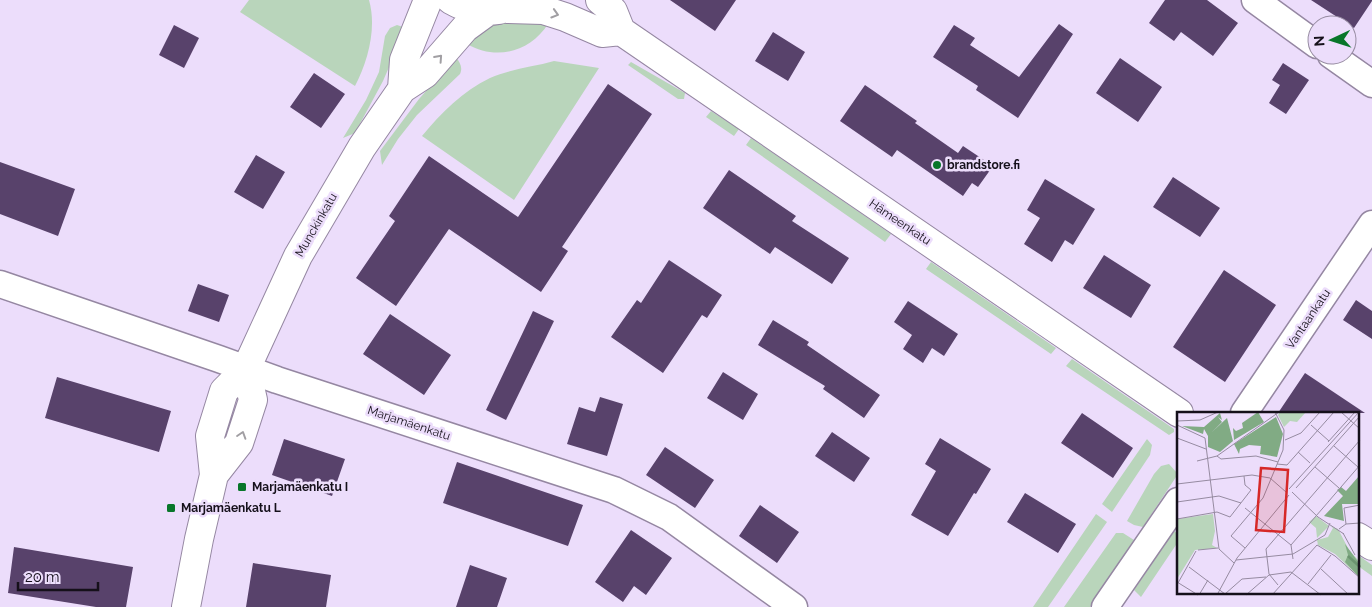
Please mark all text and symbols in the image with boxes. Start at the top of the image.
one-way arrow [550,8,558,18]
north arrow [1307,15,1357,65]
text: N [1311,35,1327,47]
one-way arrow [433,54,442,63]
place label: brandstore.fi [947,158,1020,172]
marker: brandstore.fi [931,159,943,171]
street label: Munckinkatu [292,191,340,259]
street label: Hämeenkatu [866,196,934,248]
street label: Vantaankatu [1283,286,1333,352]
street label: Marjamäenkatu [366,403,452,443]
inset map [1177,412,1360,594]
one-way arrow [236,431,246,440]
place label: Marjamäenkatu I [252,480,348,494]
marker: Marjamäenkatu I [236,481,248,493]
place label: Marjamäenkatu L [181,501,281,515]
marker: Marjamäenkatu L [165,502,177,514]
scale bar [18,560,98,592]
text: 20 m [25,568,60,586]

